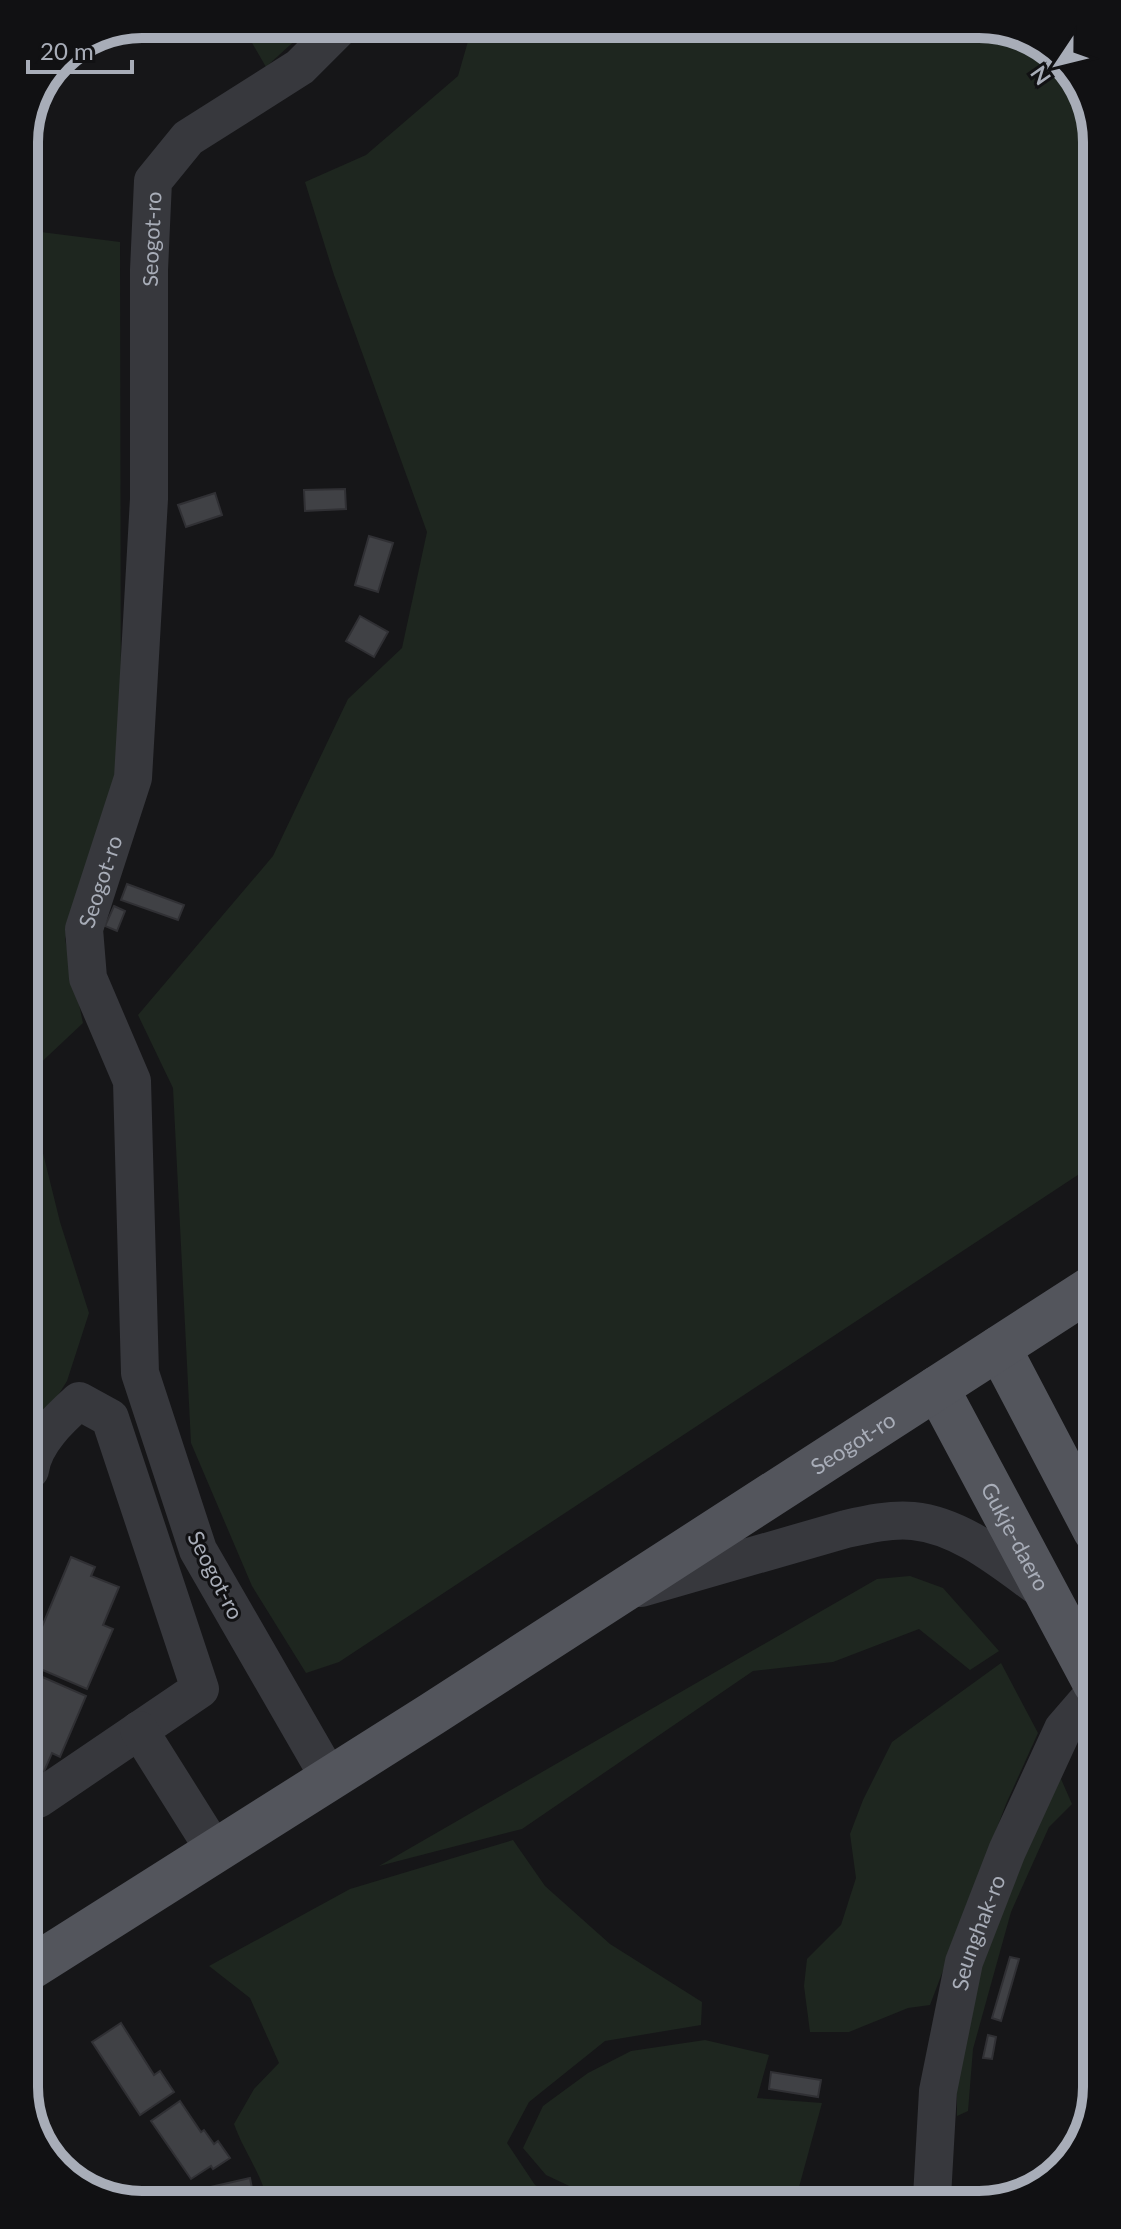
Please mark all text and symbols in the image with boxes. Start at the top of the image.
scale bar [28,24,132,74]
north arrow [1017,24,1097,104]
text: 20 m [40,36,94,65]
text: N [1024,61,1056,90]
street label: Seogot-ro [135,191,166,287]
street label: Seogot-ro [72,832,127,931]
street label: Seogot-ro [805,1405,900,1480]
street label: Gukje-daero [976,1477,1056,1595]
street label: Seogot-ro [182,1526,250,1624]
street label: Seunghak-ro [945,1870,1010,1993]

